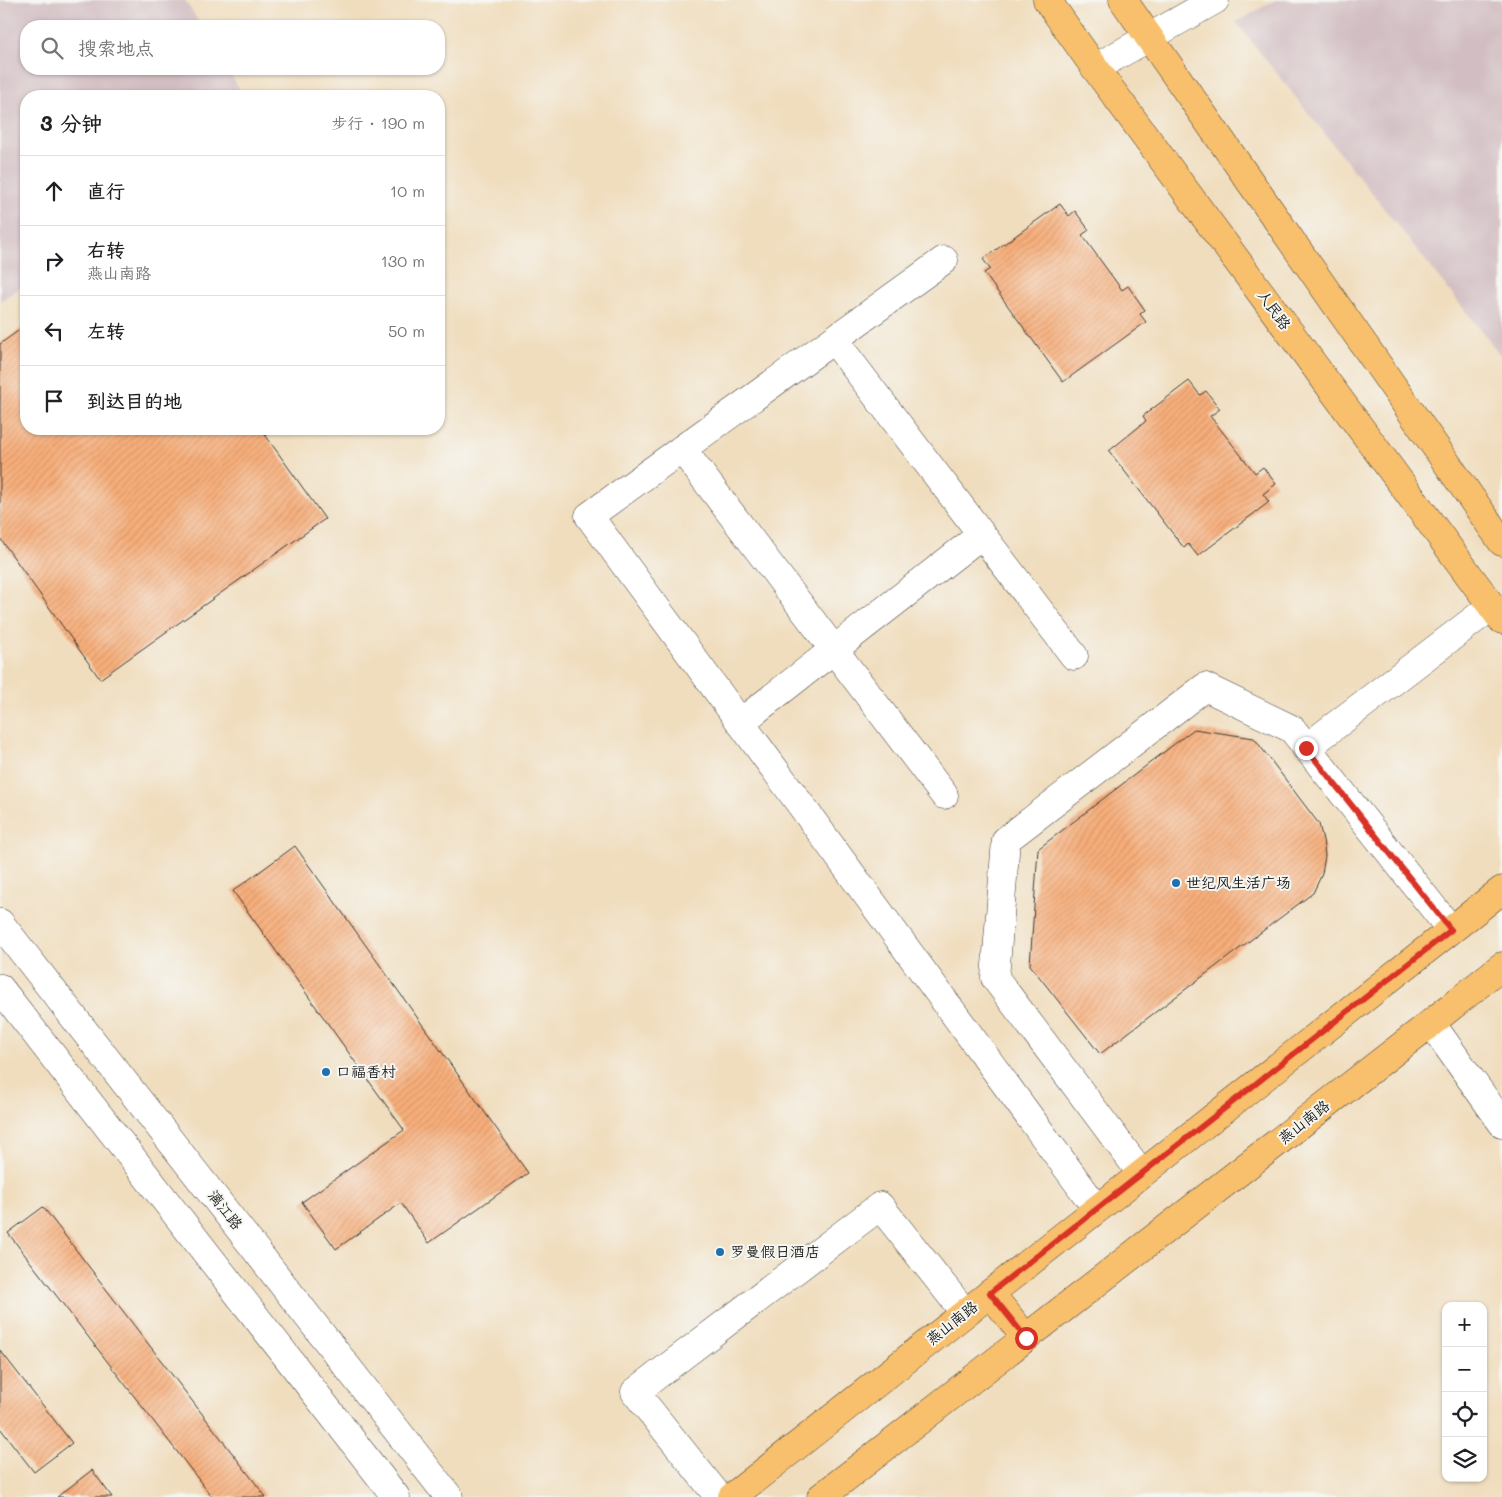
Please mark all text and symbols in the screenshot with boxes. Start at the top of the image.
search box [20,20,445,75]
icon: search [38,34,66,62]
text: 搜索地点 [78,35,154,60]
text: 3 分钟 [40,109,102,136]
text: 步行 · 190 m [331,112,425,133]
icon: ahead [40,177,68,205]
text: 直行 [87,178,125,203]
text: 10 m [390,180,425,201]
text: 右转 [87,237,125,262]
icon: right [40,247,68,275]
text: 130 m [381,250,425,271]
text: 燕山南路 [87,262,151,283]
street label: 人民路 [1253,285,1296,333]
icon: left [40,317,68,345]
text: 左转 [87,318,125,343]
text: 50 m [388,320,425,341]
icon: arrive [40,387,68,415]
text: 到达目的地 [87,388,182,413]
route end [1295,737,1318,760]
place label: 世纪风生活广场 [1186,872,1291,892]
marker: 世纪风生活广场 [1170,877,1182,889]
place label: 口福香村 [336,1061,396,1081]
marker: 口福香村 [320,1066,332,1078]
street label: 燕山南路 [1274,1095,1333,1148]
street label: 漓江路 [204,1185,248,1233]
place label: 罗曼假日酒店 [730,1241,820,1261]
marker: 罗曼假日酒店 [714,1246,726,1258]
street label: 燕山南路 [922,1296,981,1349]
map controls [1442,1302,1487,1482]
button: + [1442,1302,1487,1347]
route start [1015,1327,1038,1350]
button: − [1442,1347,1487,1392]
button: locate [1442,1392,1487,1437]
button: layers [1442,1437,1487,1482]

